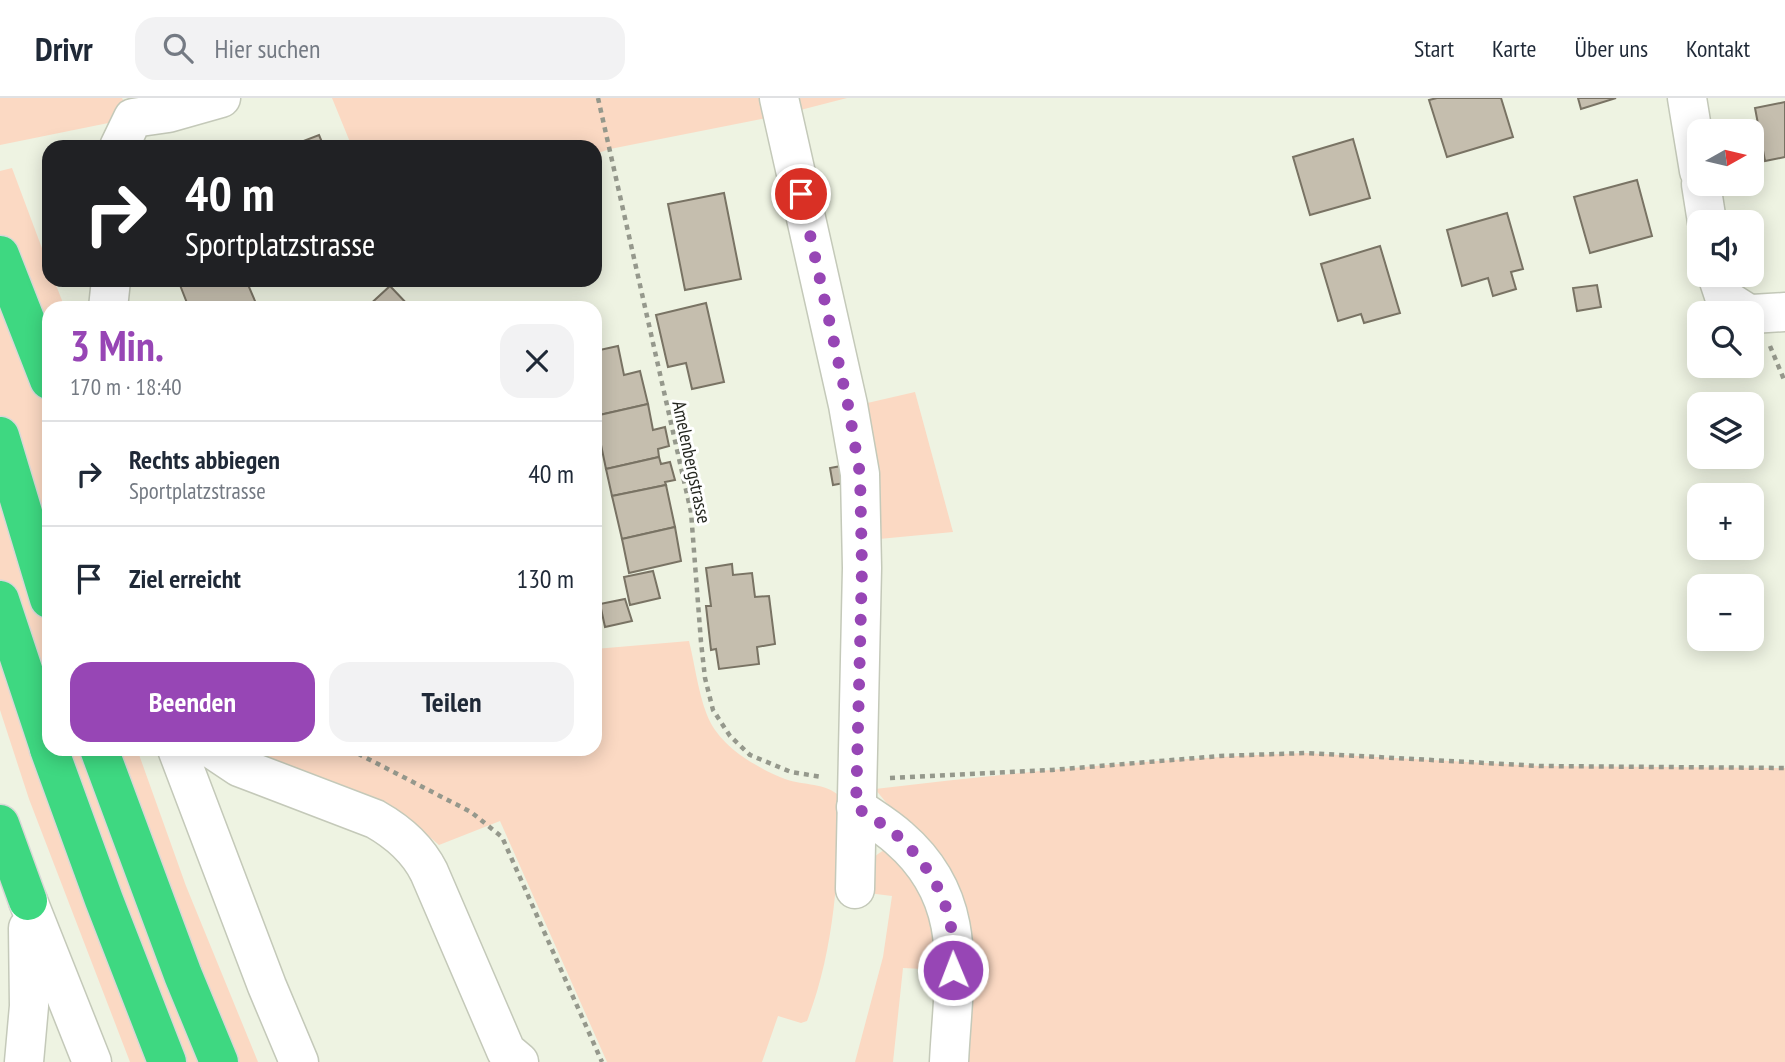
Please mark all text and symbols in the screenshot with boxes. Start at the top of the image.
search box [135,17,625,80]
text: Drivr [35,27,93,70]
icon: search [159,29,197,67]
text: Hier suchen [215,32,320,65]
text: Start [1414,33,1454,64]
text: Karte [1492,33,1537,64]
text: Über uns [1575,33,1648,64]
text: Kontakt [1686,33,1750,64]
north arrow [1687,119,1764,196]
map controls [1687,119,1764,651]
text: 40 m [185,161,274,225]
pin [771,164,831,224]
icon: right [70,168,161,259]
icon: arrive [782,175,820,213]
button: sound [1687,210,1764,287]
text: Sportplatzstrasse [185,223,375,265]
button: search [1687,301,1764,378]
text: 3 Min. [70,318,164,373]
button: close [500,324,574,398]
text: 170 m · 18:40 [70,372,182,401]
button: layers [1687,392,1764,469]
street label: Amelenbergstrasse [667,399,717,526]
text: Rechts abbiegen [129,443,280,476]
icon: right [70,455,108,493]
text: 40 m [528,457,574,490]
text: Sportplatzstrasse [129,476,266,505]
button: + [1687,483,1764,560]
icon: arrive [70,560,108,598]
text: Ziel erreicht [129,562,241,595]
text: 130 m [516,562,574,595]
button: − [1687,574,1764,651]
button: Beenden [70,662,315,742]
button: Teilen [329,662,574,742]
position arrow [916,933,990,1007]

